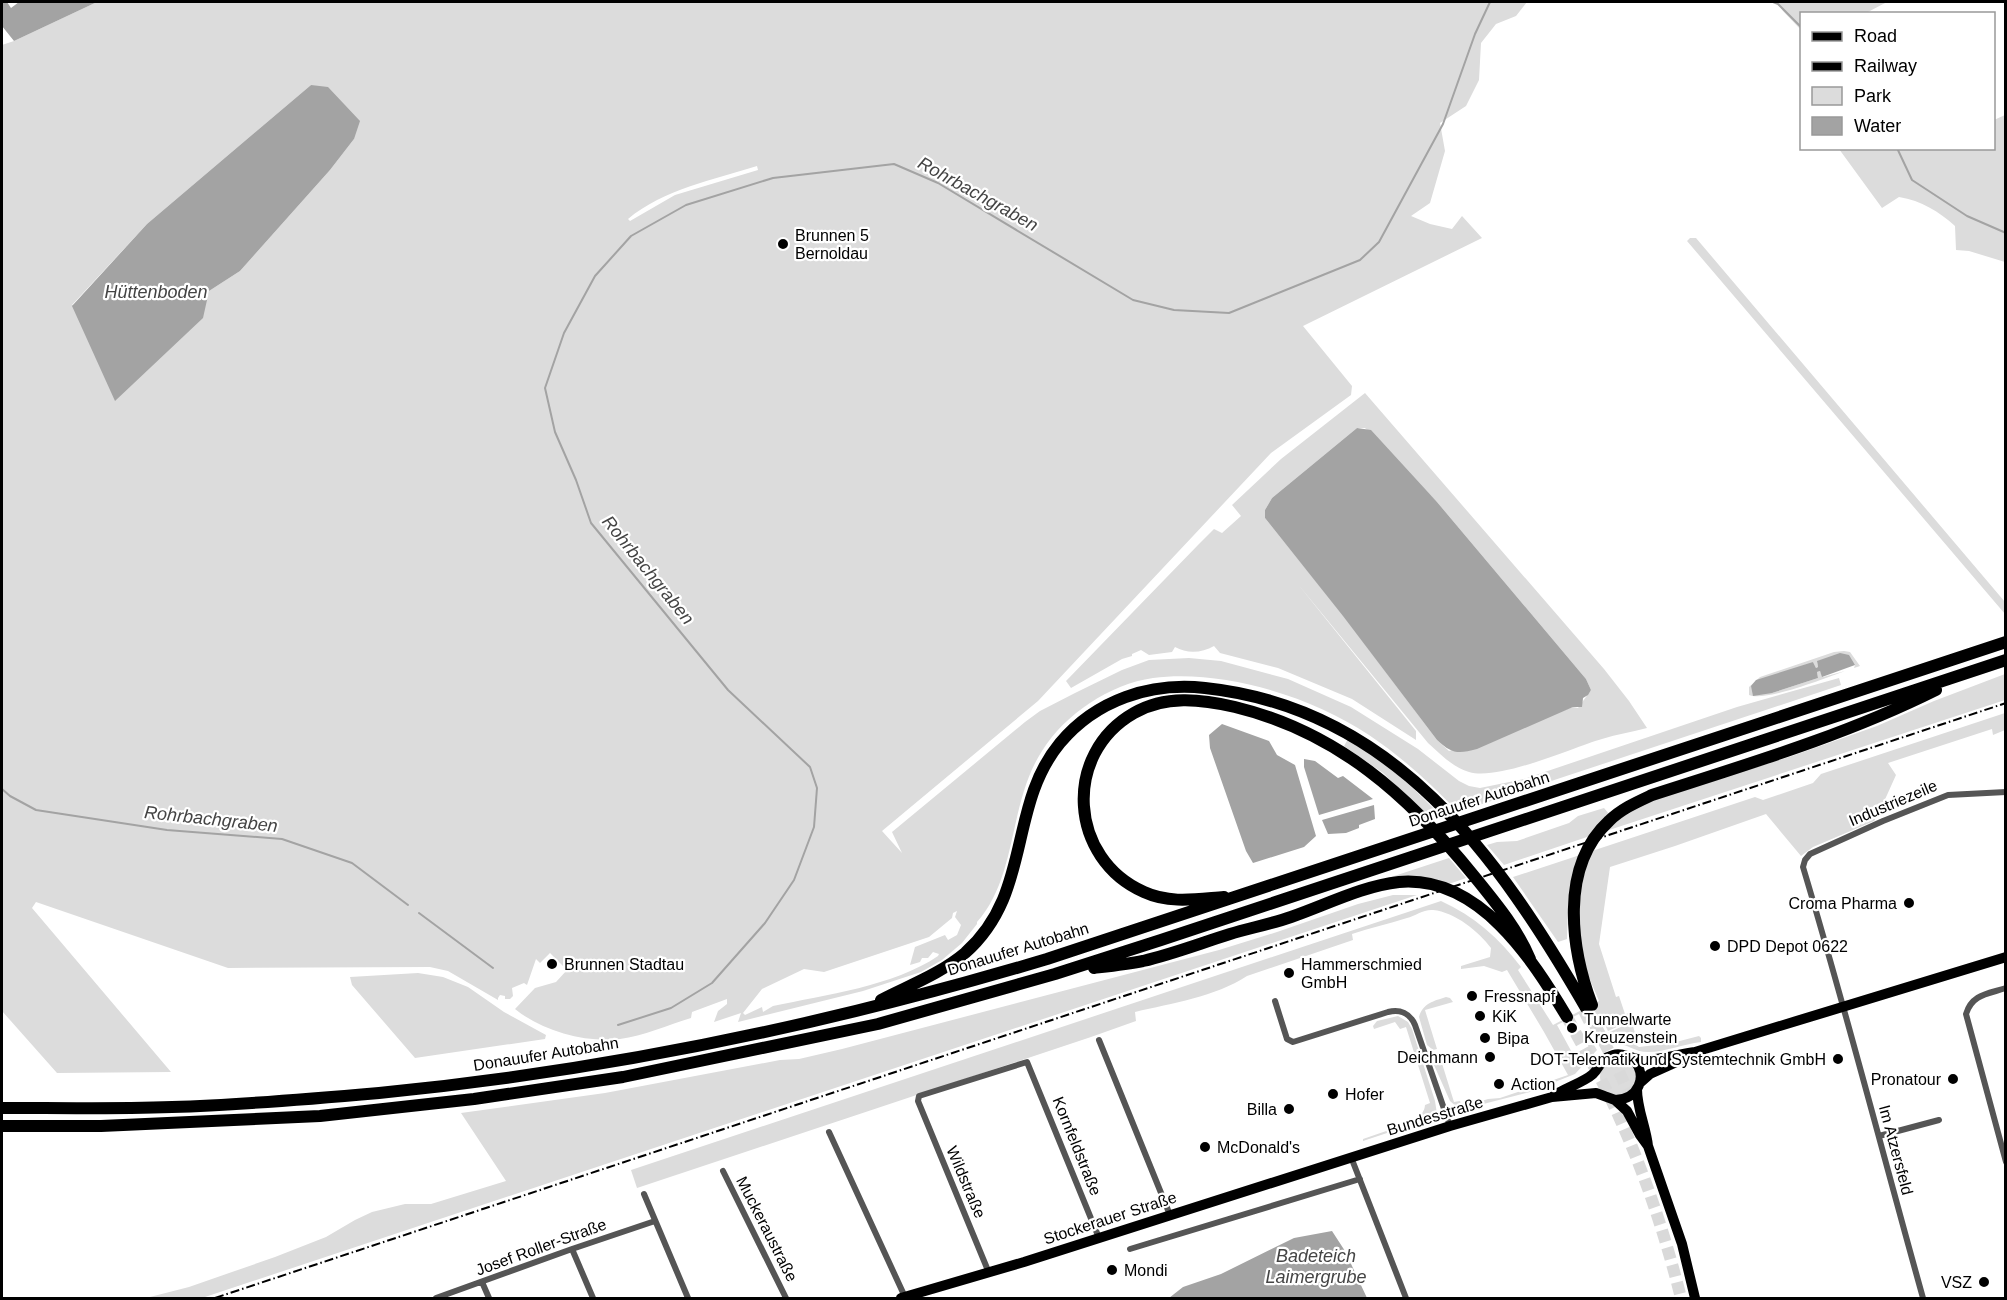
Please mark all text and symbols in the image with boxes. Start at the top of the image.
legend [1800,12,1995,150]
text: Road [1854,26,1897,46]
text: Railway [1854,56,1917,76]
text: Park [1854,86,1892,106]
text: Water [1854,116,1901,136]
water label: Rohrbachgraben [915,153,1041,235]
place label: Brunnen 5 Bernoldau [795,227,869,262]
marker: Brunnen 5 Bernoldau [776,237,790,251]
water label: Hüttenboden [104,282,208,302]
water label: Rohrbachgraben [598,512,698,628]
street label: Donauufer Autobahn [1407,768,1551,830]
street label: Industriezeile [1846,777,1940,829]
water label: Rohrbachgraben [143,802,279,836]
place label: Croma Pharma [1789,895,1897,912]
marker: Croma Pharma [1902,896,1916,910]
street label: Donauufer Autobahn [945,919,1091,979]
place label: DPD Depot 0622 [1727,938,1848,955]
marker: DPD Depot 0622 [1708,939,1722,953]
place label: Brunnen Stadtau [564,956,684,973]
place label: Hammerschmied GmbH [1301,956,1422,991]
marker: Brunnen Stadtau [545,957,559,971]
marker: Hammerschmied GmbH [1282,966,1296,980]
place label: Fressnapf [1484,988,1556,1005]
marker: Fressnapf [1465,989,1479,1003]
place label: KiK [1492,1008,1517,1025]
marker: KiK [1473,1009,1487,1023]
place label: Tunnelwarte Kreuzenstein [1584,1011,1677,1046]
marker: Tunnelwarte Kreuzenstein [1565,1021,1579,1035]
place label: Bipa [1497,1030,1529,1047]
marker: Bipa [1478,1031,1492,1045]
street label: Donauufer Autobahn [472,1034,620,1074]
place label: Deichmann [1397,1049,1478,1066]
marker: Deichmann [1483,1050,1497,1064]
place label: DOT-Telematik und Systemtechnik GmbH [1530,1051,1826,1068]
marker: DOT-Telematik und Systemtechnik GmbH [1831,1052,1845,1066]
place label: Pronatour [1871,1071,1942,1088]
marker: Pronatour [1946,1072,1960,1086]
place label: Action [1511,1076,1555,1093]
marker: Action [1492,1077,1506,1091]
place label: Hofer [1345,1086,1385,1103]
marker: Hofer [1326,1087,1340,1101]
street label: Bundesstraße [1385,1093,1485,1139]
street label: Kornfeldstraße [1049,1094,1105,1198]
place label: Billa [1247,1101,1277,1118]
marker: Billa [1282,1102,1296,1116]
street label: Im Atzersfeld [1876,1103,1916,1197]
place label: McDonald's [1217,1139,1300,1156]
marker: McDonald's [1198,1140,1212,1154]
street label: Wildstraße [943,1143,989,1221]
street label: Muckeraustraße [733,1174,801,1284]
street label: Stockerauer Straße [1041,1188,1179,1248]
street label: Josef Roller-Straße [473,1215,609,1279]
water label: Badeteich Laimergrube [1265,1246,1367,1287]
place label: Mondi [1124,1262,1168,1279]
marker: Mondi [1105,1263,1119,1277]
place label: VSZ [1941,1274,1972,1291]
marker: VSZ [1977,1275,1991,1289]

